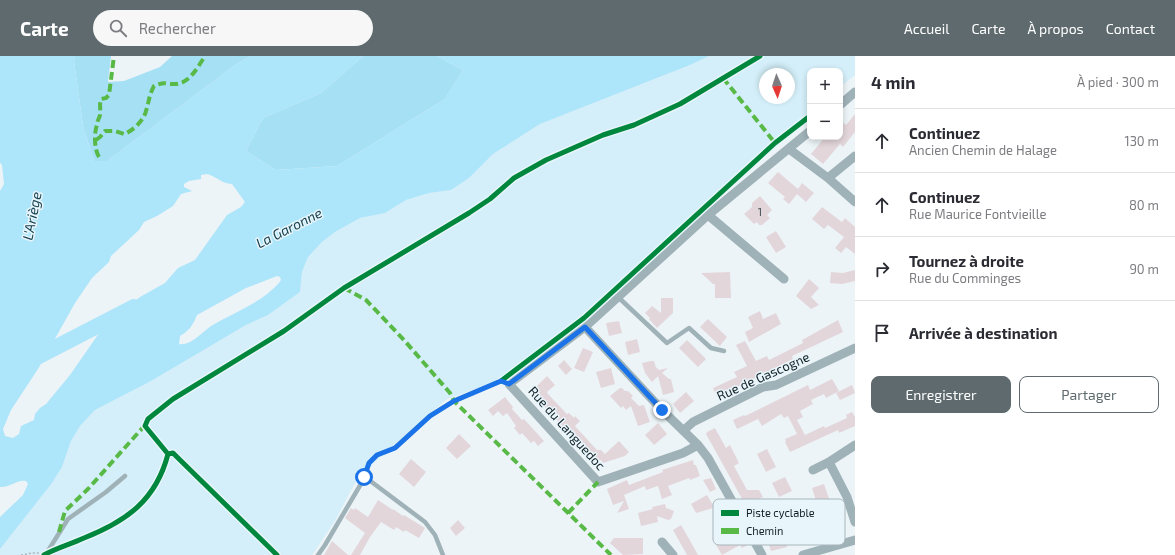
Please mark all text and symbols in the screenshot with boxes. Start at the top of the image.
search box [93,10,373,46]
text: Carte [20,17,69,40]
icon: search [107,17,129,39]
text: Rechercher [139,19,216,37]
text: Accueil [904,20,949,37]
text: Carte [971,20,1006,37]
text: À propos [1028,20,1084,37]
text: Contact [1106,20,1155,37]
north arrow [759,68,795,104]
map controls [807,68,843,140]
button: + [807,68,843,104]
text: 4 min [871,72,915,92]
text: À pied · 300 m [1077,74,1159,90]
button: − [807,104,843,140]
text: Continuez [909,124,980,142]
icon: ahead [871,130,893,152]
text: 130 m [1124,133,1159,149]
text: Ancien Chemin de Halage [909,142,1057,158]
text: Continuez [909,188,980,206]
water label: L'Ariège [18,190,45,242]
icon: ahead [871,194,893,216]
text: 80 m [1129,197,1159,213]
water label: La Garonne [253,203,325,251]
house number: 1 [758,205,762,218]
text: Rue Maurice Fontvieille [909,206,1047,222]
text: Tournez à droite [909,252,1024,270]
icon: right [871,258,893,280]
text: 90 m [1129,261,1159,277]
text: Rue du Comminges [909,270,1021,286]
icon: arrive [871,322,893,344]
text: Arrivée à destination [909,324,1057,342]
street label: Rue de Gascogne [714,348,812,404]
button: Enregistrer [871,376,1011,413]
button: Partager [1019,376,1159,413]
street label: Rue du Languedoc [525,383,609,473]
route end [653,401,671,419]
route start [355,468,373,486]
legend [713,499,845,545]
text: Piste cyclable [746,506,815,519]
text: Chemin [746,524,783,537]

